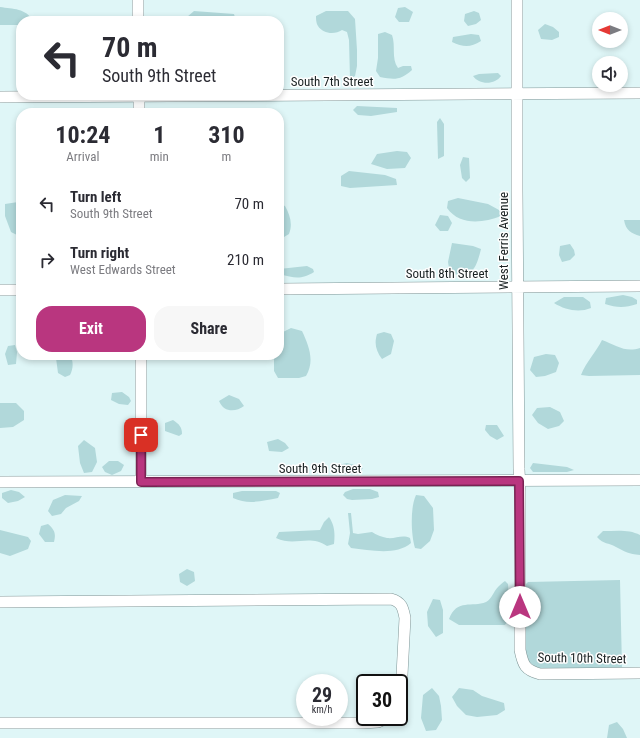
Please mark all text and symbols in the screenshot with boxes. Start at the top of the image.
north arrow [592,12,628,48]
map controls [592,12,628,92]
text: 70 m [102,31,158,64]
icon: left [36,32,88,84]
button: sound [592,56,628,92]
text: South 9th Street [102,65,216,86]
street label: South 7th Street [291,74,373,89]
text: 10:24 [55,121,110,149]
text: 1 [153,121,165,149]
text: 310 [208,121,245,149]
text: Arrival [66,149,99,164]
text: min [150,149,169,164]
text: m [222,149,231,164]
text: Turn left [70,188,121,206]
street label: West Ferris Avenue [496,192,511,290]
icon: left [36,193,58,215]
text: 70 m [234,195,264,213]
text: South 9th Street [70,206,153,221]
text: Turn right [70,244,129,262]
icon: right [36,249,58,271]
text: 210 m [227,251,264,269]
text: West Edwards Street [70,262,176,277]
street label: South 8th Street [406,266,488,281]
button: Exit [36,306,146,352]
button: Share [154,306,264,352]
pin [124,418,158,452]
icon: arrive [130,424,152,446]
street label: South 9th Street [279,461,361,476]
position arrow [499,586,541,628]
street label: South 10th Street [537,650,627,666]
speed limit sign: 30 [356,674,408,726]
text: 29 [312,683,332,707]
text: km/h [312,704,332,715]

